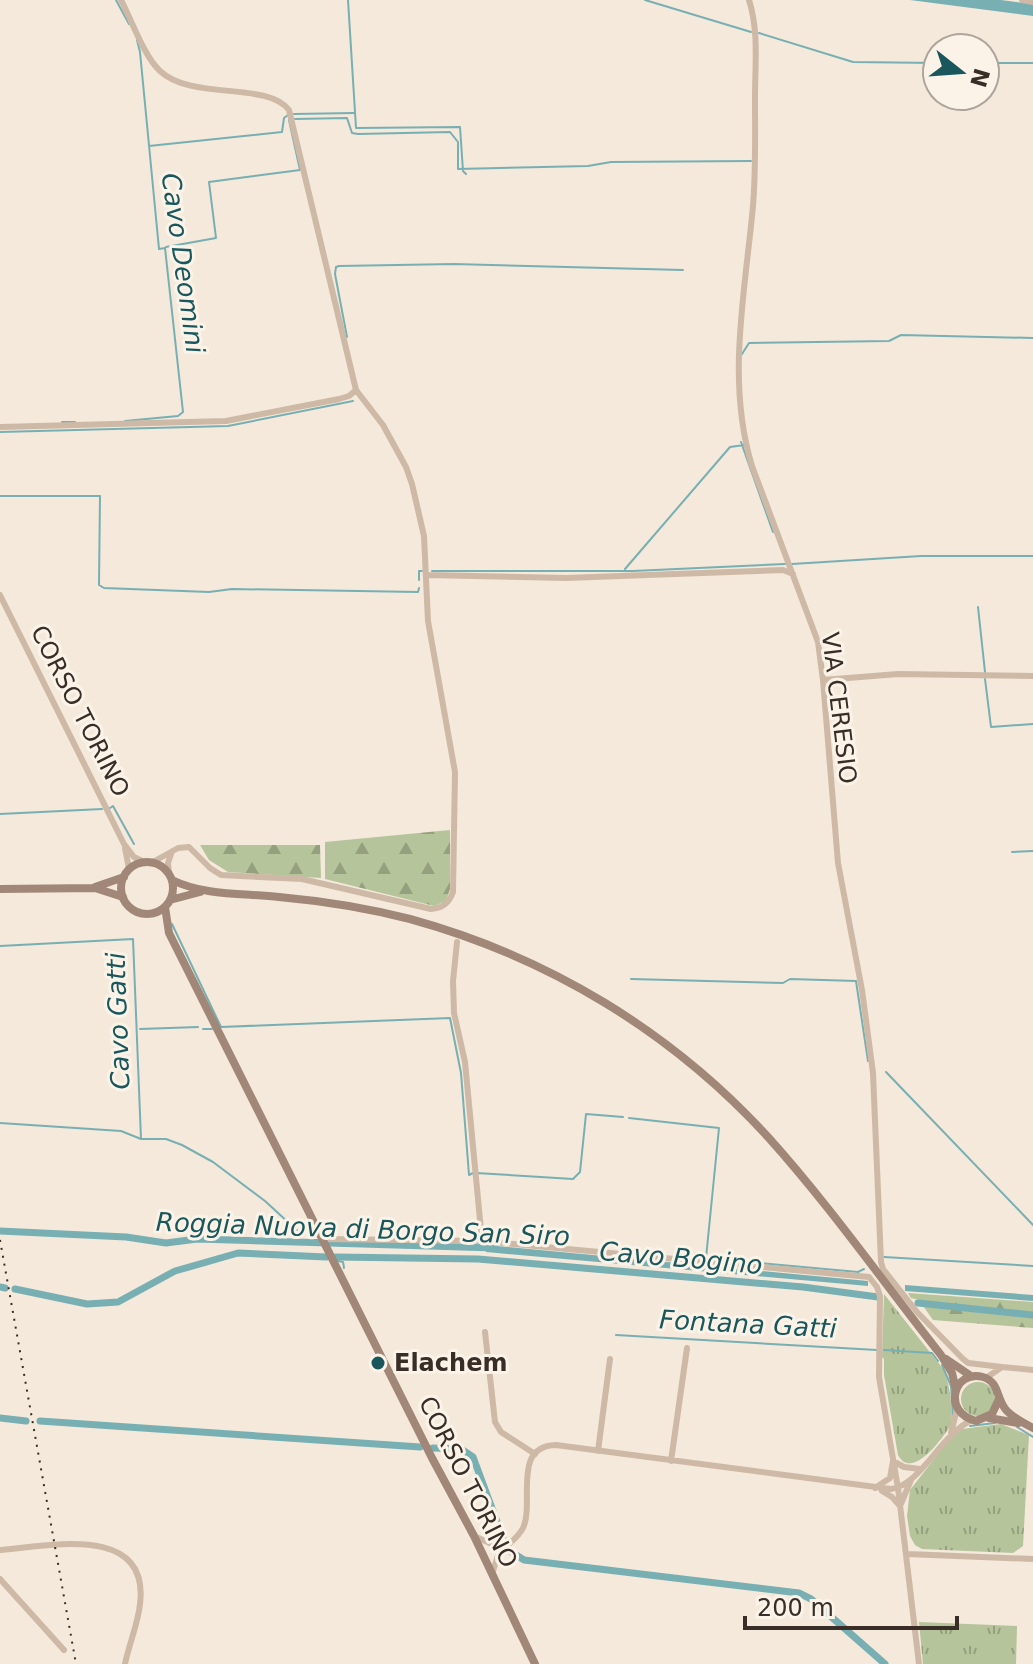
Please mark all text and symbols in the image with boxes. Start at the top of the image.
north arrow [921,32,1001,112]
text: N [965,65,994,90]
water label: Cavo Deomini [155,171,211,356]
street label: CORSO TORINO [25,621,135,801]
street label: VIA CERESIO [816,631,862,785]
water label: Cavo Gatti [101,951,135,1090]
water label: Roggia Nuova di Borgo San Siro [155,1207,571,1251]
water label: Cavo Bogino [598,1236,764,1280]
water label: Fontana Gatti [658,1304,838,1344]
place label: Elachem [394,1349,507,1377]
marker: Elachem [369,1354,387,1372]
street label: CORSO TORINO [413,1392,523,1572]
scale bar [745,1580,957,1630]
text: 200 m [757,1594,834,1622]

